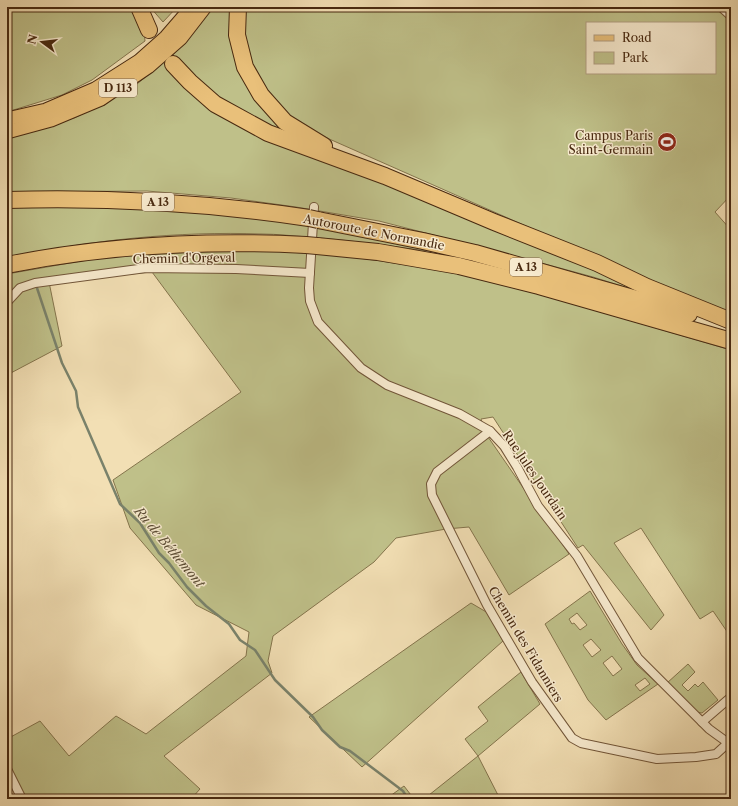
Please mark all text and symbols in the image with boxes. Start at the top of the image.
north arrow [22,22,62,62]
legend [586,22,716,74]
text: Road [622,30,652,45]
text: N [24,33,40,46]
text: Park [622,50,649,65]
road number: D 113 [99,79,137,97]
place label: Campus Paris Saint-Germain [569,128,653,157]
sports icon: Campus Paris Saint-Germain [656,131,678,153]
road number: A 13 [142,193,174,211]
street label: Autoroute de Normandie [301,211,446,253]
street label: Chemin d'Orgeval [133,250,236,266]
road number: A 13 [510,258,542,276]
street label: Rue Jules Jourdain [499,427,571,523]
water label: Ru de Béthemont [131,502,209,592]
street label: Chemin des Fidanniers [486,583,566,705]

